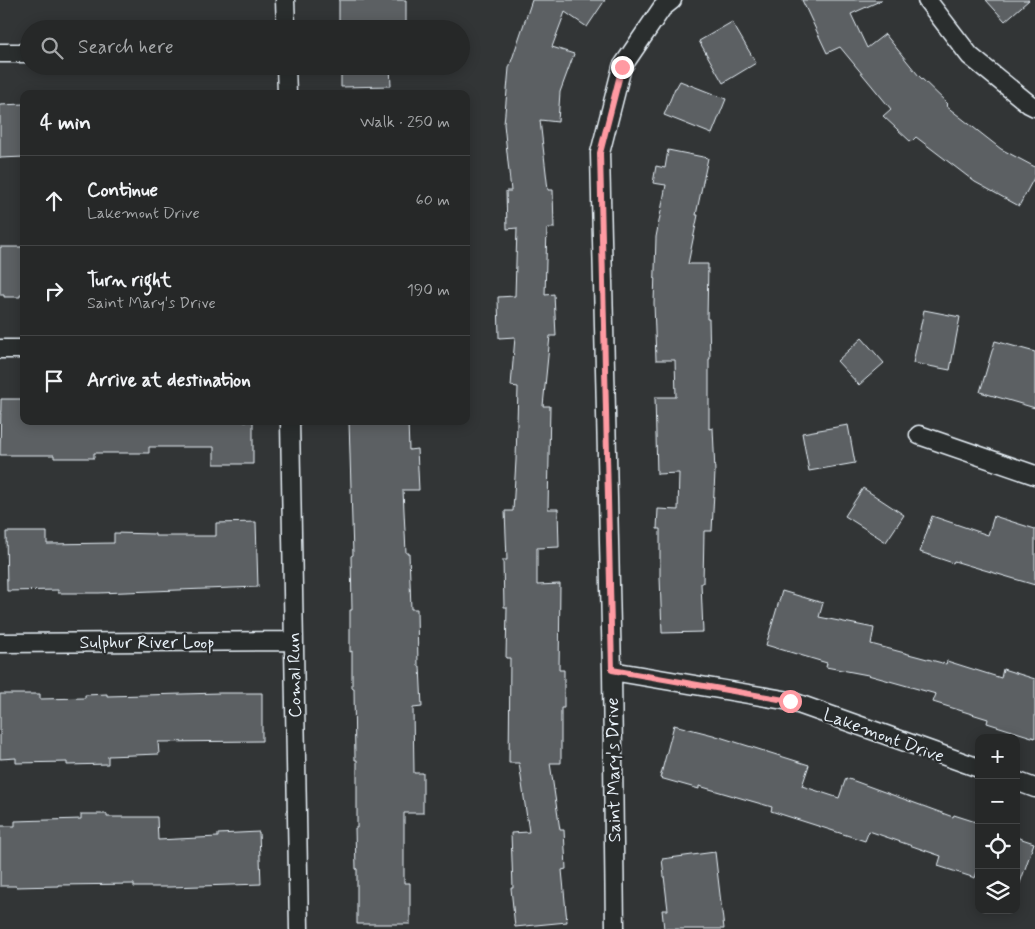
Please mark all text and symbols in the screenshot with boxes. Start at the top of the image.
search box [20,20,470,75]
icon: search [38,34,66,62]
text: Search here [78,35,174,60]
route end [611,56,634,79]
text: 4 min [40,109,91,137]
text: Walk · 250 m [360,112,450,133]
text: Continue [87,178,158,203]
icon: ahead [40,187,68,215]
text: 60 m [416,190,450,211]
text: Lakemont Drive [87,203,200,224]
text: Turn right [87,268,171,293]
icon: right [40,277,68,305]
text: 190 m [407,280,450,301]
text: Saint Mary's Drive [87,293,216,314]
icon: arrive [40,367,68,395]
text: Arrive at destination [87,368,251,393]
street label: Sulphur River Loop [79,631,215,655]
street label: Comal Run [282,632,308,718]
route start [779,690,802,713]
street label: Saint Mary's Drive [601,697,627,843]
street label: Lakemont Drive [820,703,947,769]
map controls [975,734,1020,914]
button: + [975,734,1020,779]
button: − [975,779,1020,824]
button: locate [975,824,1020,869]
button: layers [975,869,1020,914]

